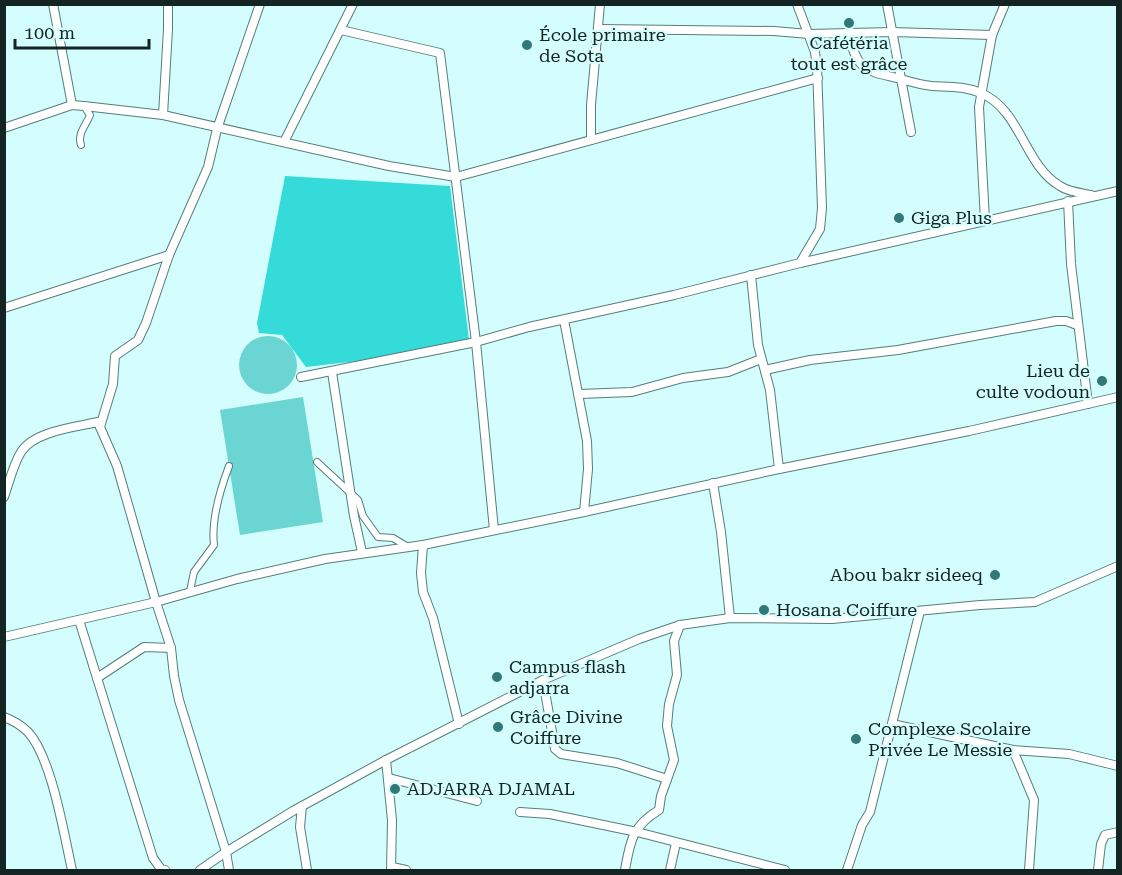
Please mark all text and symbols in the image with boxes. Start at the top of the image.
scale bar [15,12,148,50]
marker: Cafétéria tout est grâce [842,16,856,30]
text: 100 m [24,22,75,43]
place label: École primaire de Sota [539,24,666,66]
place label: Cafétéria tout est grâce [791,32,907,74]
marker: École primaire de Sota [520,38,534,52]
place label: Giga Plus [911,207,992,228]
marker: Giga Plus [892,211,906,225]
place label: Lieu de culte vodoun [976,360,1090,402]
marker: Lieu de culte vodoun [1095,374,1109,388]
place label: Abou bakr sideeq [830,564,984,585]
marker: Abou bakr sideeq [988,568,1002,582]
place label: Hosana Coiffure [776,599,917,620]
marker: Hosana Coiffure [757,603,771,617]
place label: Campus flash adjarra [509,656,627,698]
marker: Campus flash adjarra [490,670,504,684]
place label: Grâce Divine Coiffure [510,706,623,748]
place label: Complexe Scolaire Privée Le Messie [868,718,1031,760]
marker: Grâce Divine Coiffure [491,720,505,734]
marker: Complexe Scolaire Privée Le Messie [849,732,863,746]
place label: ADJARRA DJAMAL [407,778,575,799]
marker: ADJARRA DJAMAL [388,782,402,796]

